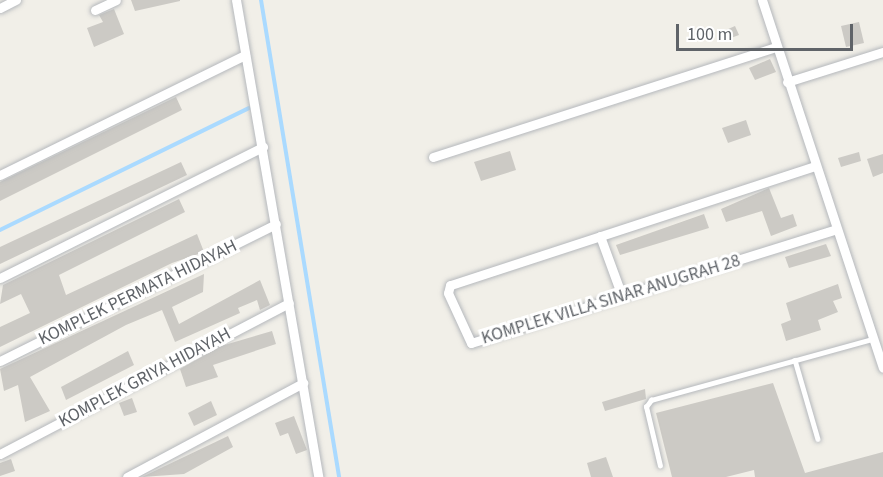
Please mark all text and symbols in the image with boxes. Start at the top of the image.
scale bar [679,12,856,50]
text: 100 m [687,22,732,47]
street label: KOMPLEK PERMATA HIDAYAH [35,235,241,351]
street label: KOMPLEK VILLA SINAR ANUGRAH 28 [479,250,743,350]
street label: KOMPLEK GRIYA HIDAYAH [55,323,235,433]

